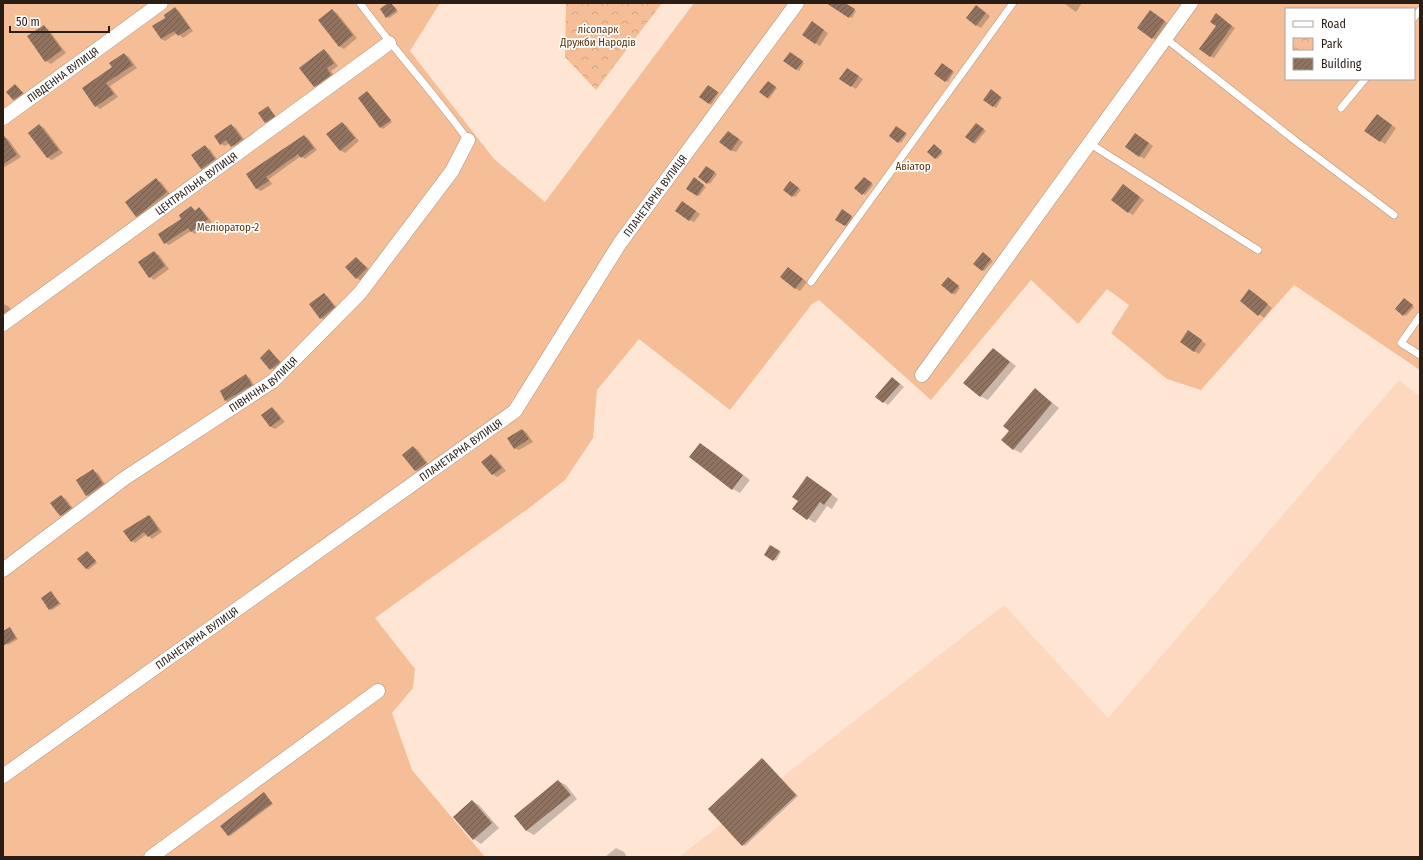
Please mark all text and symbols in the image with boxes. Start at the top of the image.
scale bar [10,8,109,34]
legend [1285,8,1415,80]
text: 50 m [16,15,40,29]
text: Road [1321,17,1346,31]
park label: лісопарк Дружби Народів [559,23,636,49]
text: Park [1321,37,1343,51]
street label: ПІВДЕННА ВУЛИЦЯ [25,44,101,105]
text: Building [1321,57,1362,71]
street label: ЦЕНТРАЛЬНА ВУЛИЦЯ [153,150,240,218]
street label: ПЛАНЕТАРНА ВУЛИЦЯ [621,152,690,239]
park label: Авіатор [895,160,931,173]
park label: Меліоратор-2 [197,221,259,234]
street label: ПІВНІЧНА ВУЛИЦЯ [227,354,300,415]
street label: ПЛАНЕТАРНА ВУЛИЦЯ [417,416,505,484]
street label: ПЛАНЕТАРНА ВУЛИЦЯ [153,604,241,672]

